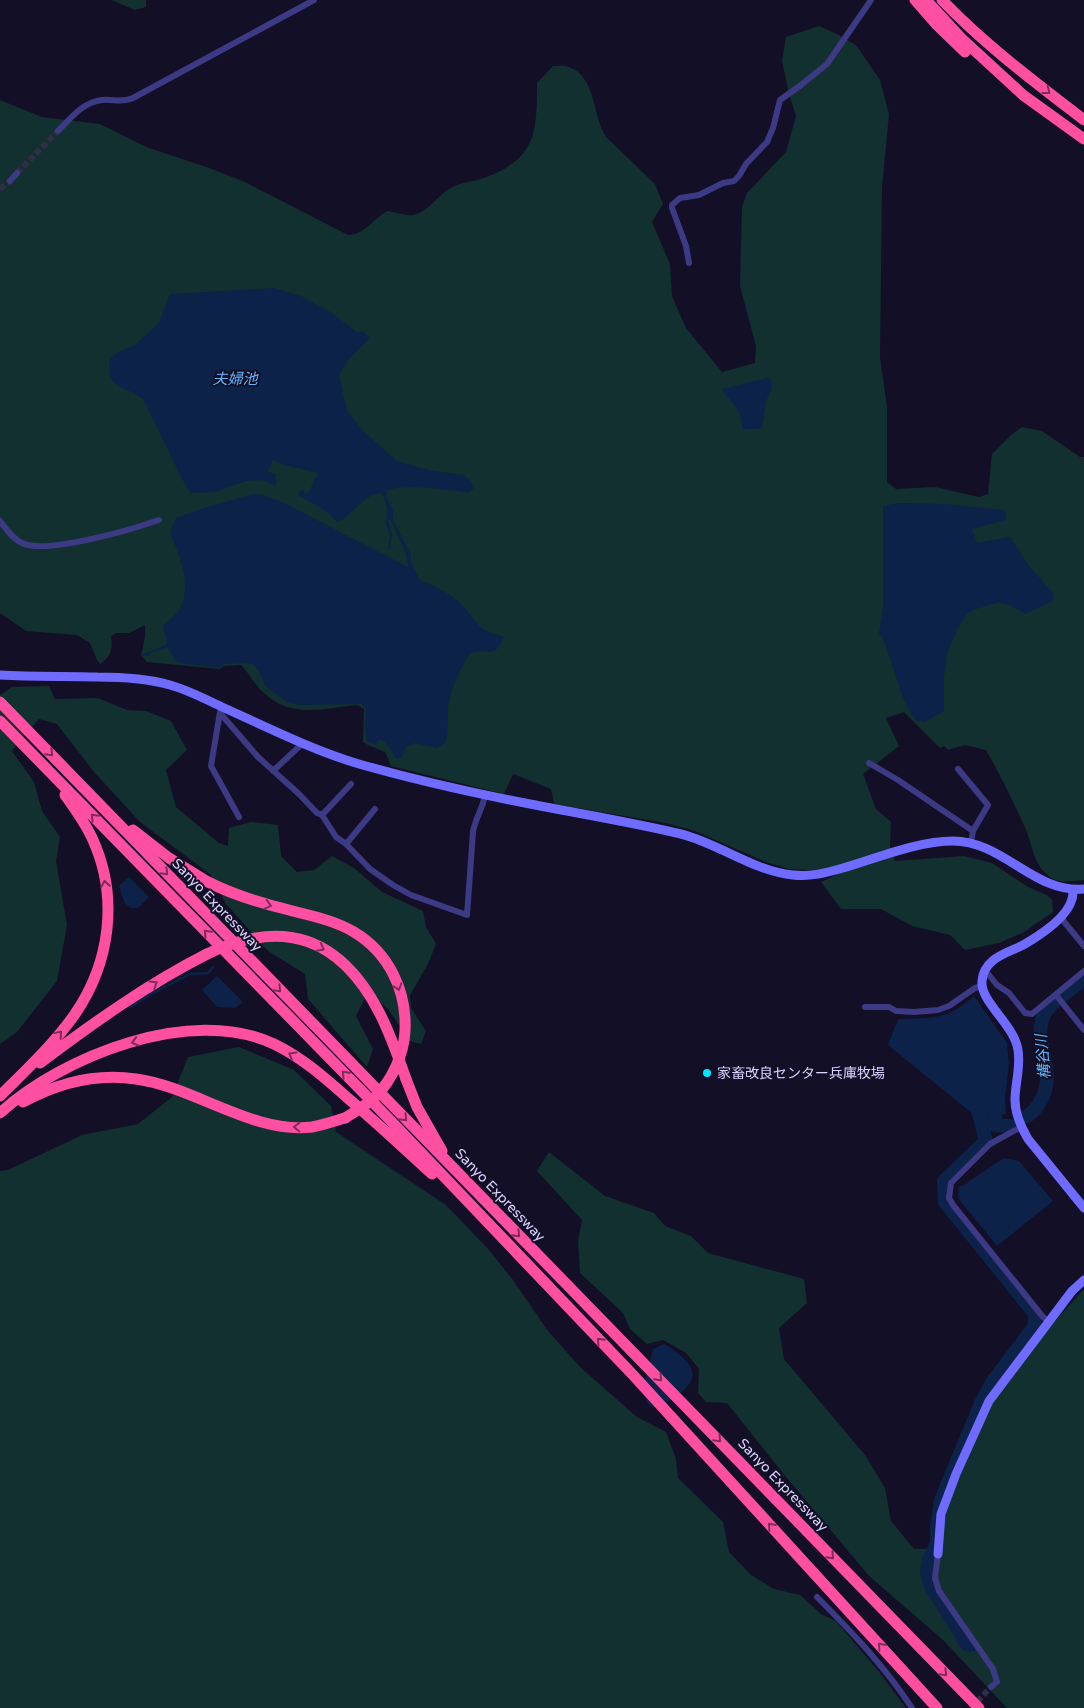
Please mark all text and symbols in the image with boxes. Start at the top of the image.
one-way arrow [1041,86,1050,94]
water label: 夫婦池 [212,370,259,388]
one-way arrow [44,748,53,757]
one-way arrow [90,814,99,823]
street label: Sanyo Expressway [168,855,266,955]
one-way arrow [159,866,168,875]
one-way arrow [101,879,111,888]
one-way arrow [264,899,272,909]
one-way arrow [204,930,213,939]
one-way arrow [315,942,324,952]
one-way arrow [149,980,158,990]
one-way arrow [393,982,403,990]
one-way arrow [272,983,281,992]
one-way arrow [54,1030,63,1039]
water label: 構谷川 [1032,1032,1054,1080]
one-way arrow [131,1036,140,1046]
one-way arrow [288,1051,297,1061]
place label: 家畜改良センター兵庫牧場 [717,1065,885,1082]
marker: 家畜改良センター兵庫牧場 [701,1067,713,1079]
one-way arrow [342,1071,351,1080]
one-way arrow [398,1112,407,1121]
one-way arrow [293,1121,301,1132]
street label: Sanyo Expressway [451,1145,549,1245]
one-way arrow [512,1228,521,1237]
one-way arrow [597,1337,606,1346]
one-way arrow [653,1372,662,1381]
one-way arrow [712,1433,721,1442]
street label: Sanyo Expressway [734,1435,832,1535]
one-way arrow [768,1522,777,1531]
one-way arrow [825,1550,834,1559]
one-way arrow [878,1642,887,1651]
one-way arrow [938,1667,947,1676]

